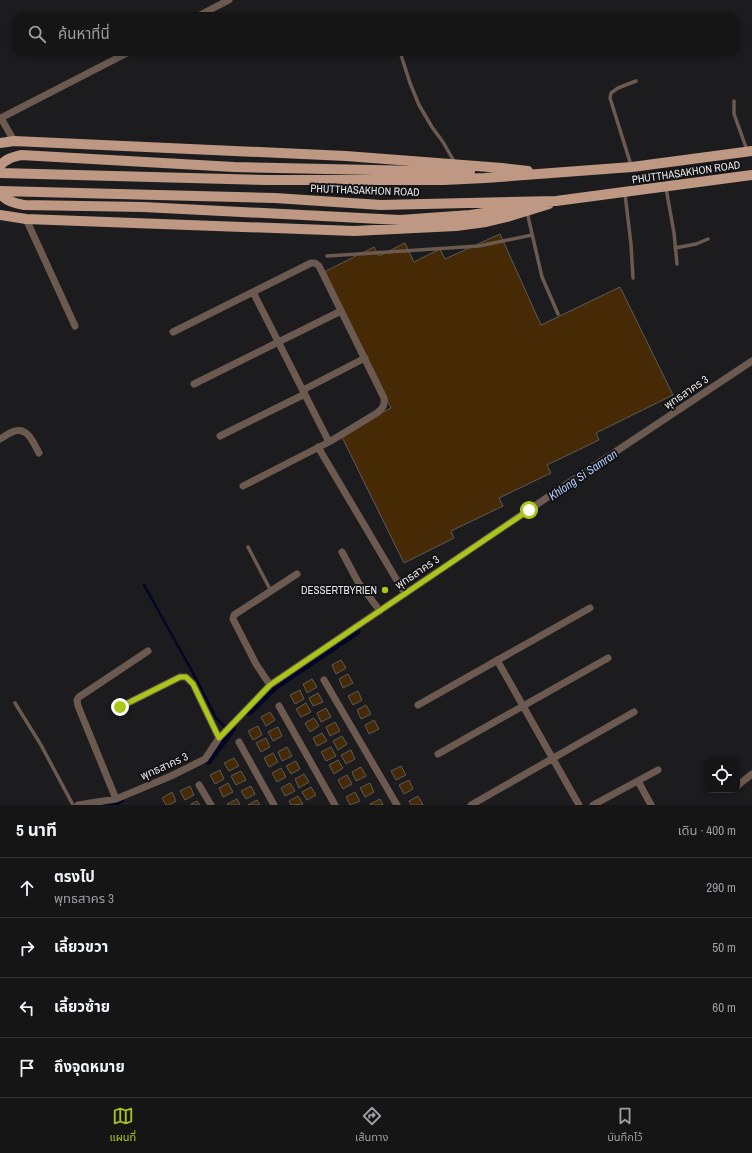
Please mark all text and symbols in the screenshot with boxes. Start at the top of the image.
search box [12,12,740,56]
icon: search [26,23,48,45]
text: ค้นหาที่นี่ [58,23,110,44]
street label: PHUTTHASAKHON ROAD [631,157,741,187]
street label: PHUTTHASAKHON ROAD [310,181,420,199]
street label: พุทธสาคร 3 [661,372,711,412]
water label: Khlong Si Samran [545,446,621,504]
route start [520,501,538,519]
street label: พุทธสาคร 3 [392,552,442,592]
place label: DESSERTBYRIEN [301,583,377,597]
marker: DESSERTBYRIEN [380,585,390,595]
route end [111,698,129,716]
street label: พุทธสาคร 3 [138,749,190,783]
map controls [704,757,740,793]
button: locate [704,757,740,793]
text: 5 นาที [16,818,57,841]
text: เดิน · 400 m [678,822,736,839]
text: ตรงไป [54,866,95,887]
icon: ahead [16,877,38,899]
text: 290 m [706,879,736,896]
text: พุทธสาคร 3 [54,890,114,907]
text: เลี้ยวขวา [54,936,108,957]
icon: right [16,937,38,959]
text: 50 m [712,939,736,956]
text: เลี้ยวซ้าย [54,996,110,1017]
icon: left [16,997,38,1019]
text: 60 m [712,999,736,1016]
text: ถึงจุดหมาย [54,1056,125,1077]
icon: arrive [16,1057,38,1079]
tab: แผนที่ [109,1105,136,1146]
tab: เส้นทาง [355,1105,388,1146]
tab: บันทึกไว้ [607,1105,643,1146]

